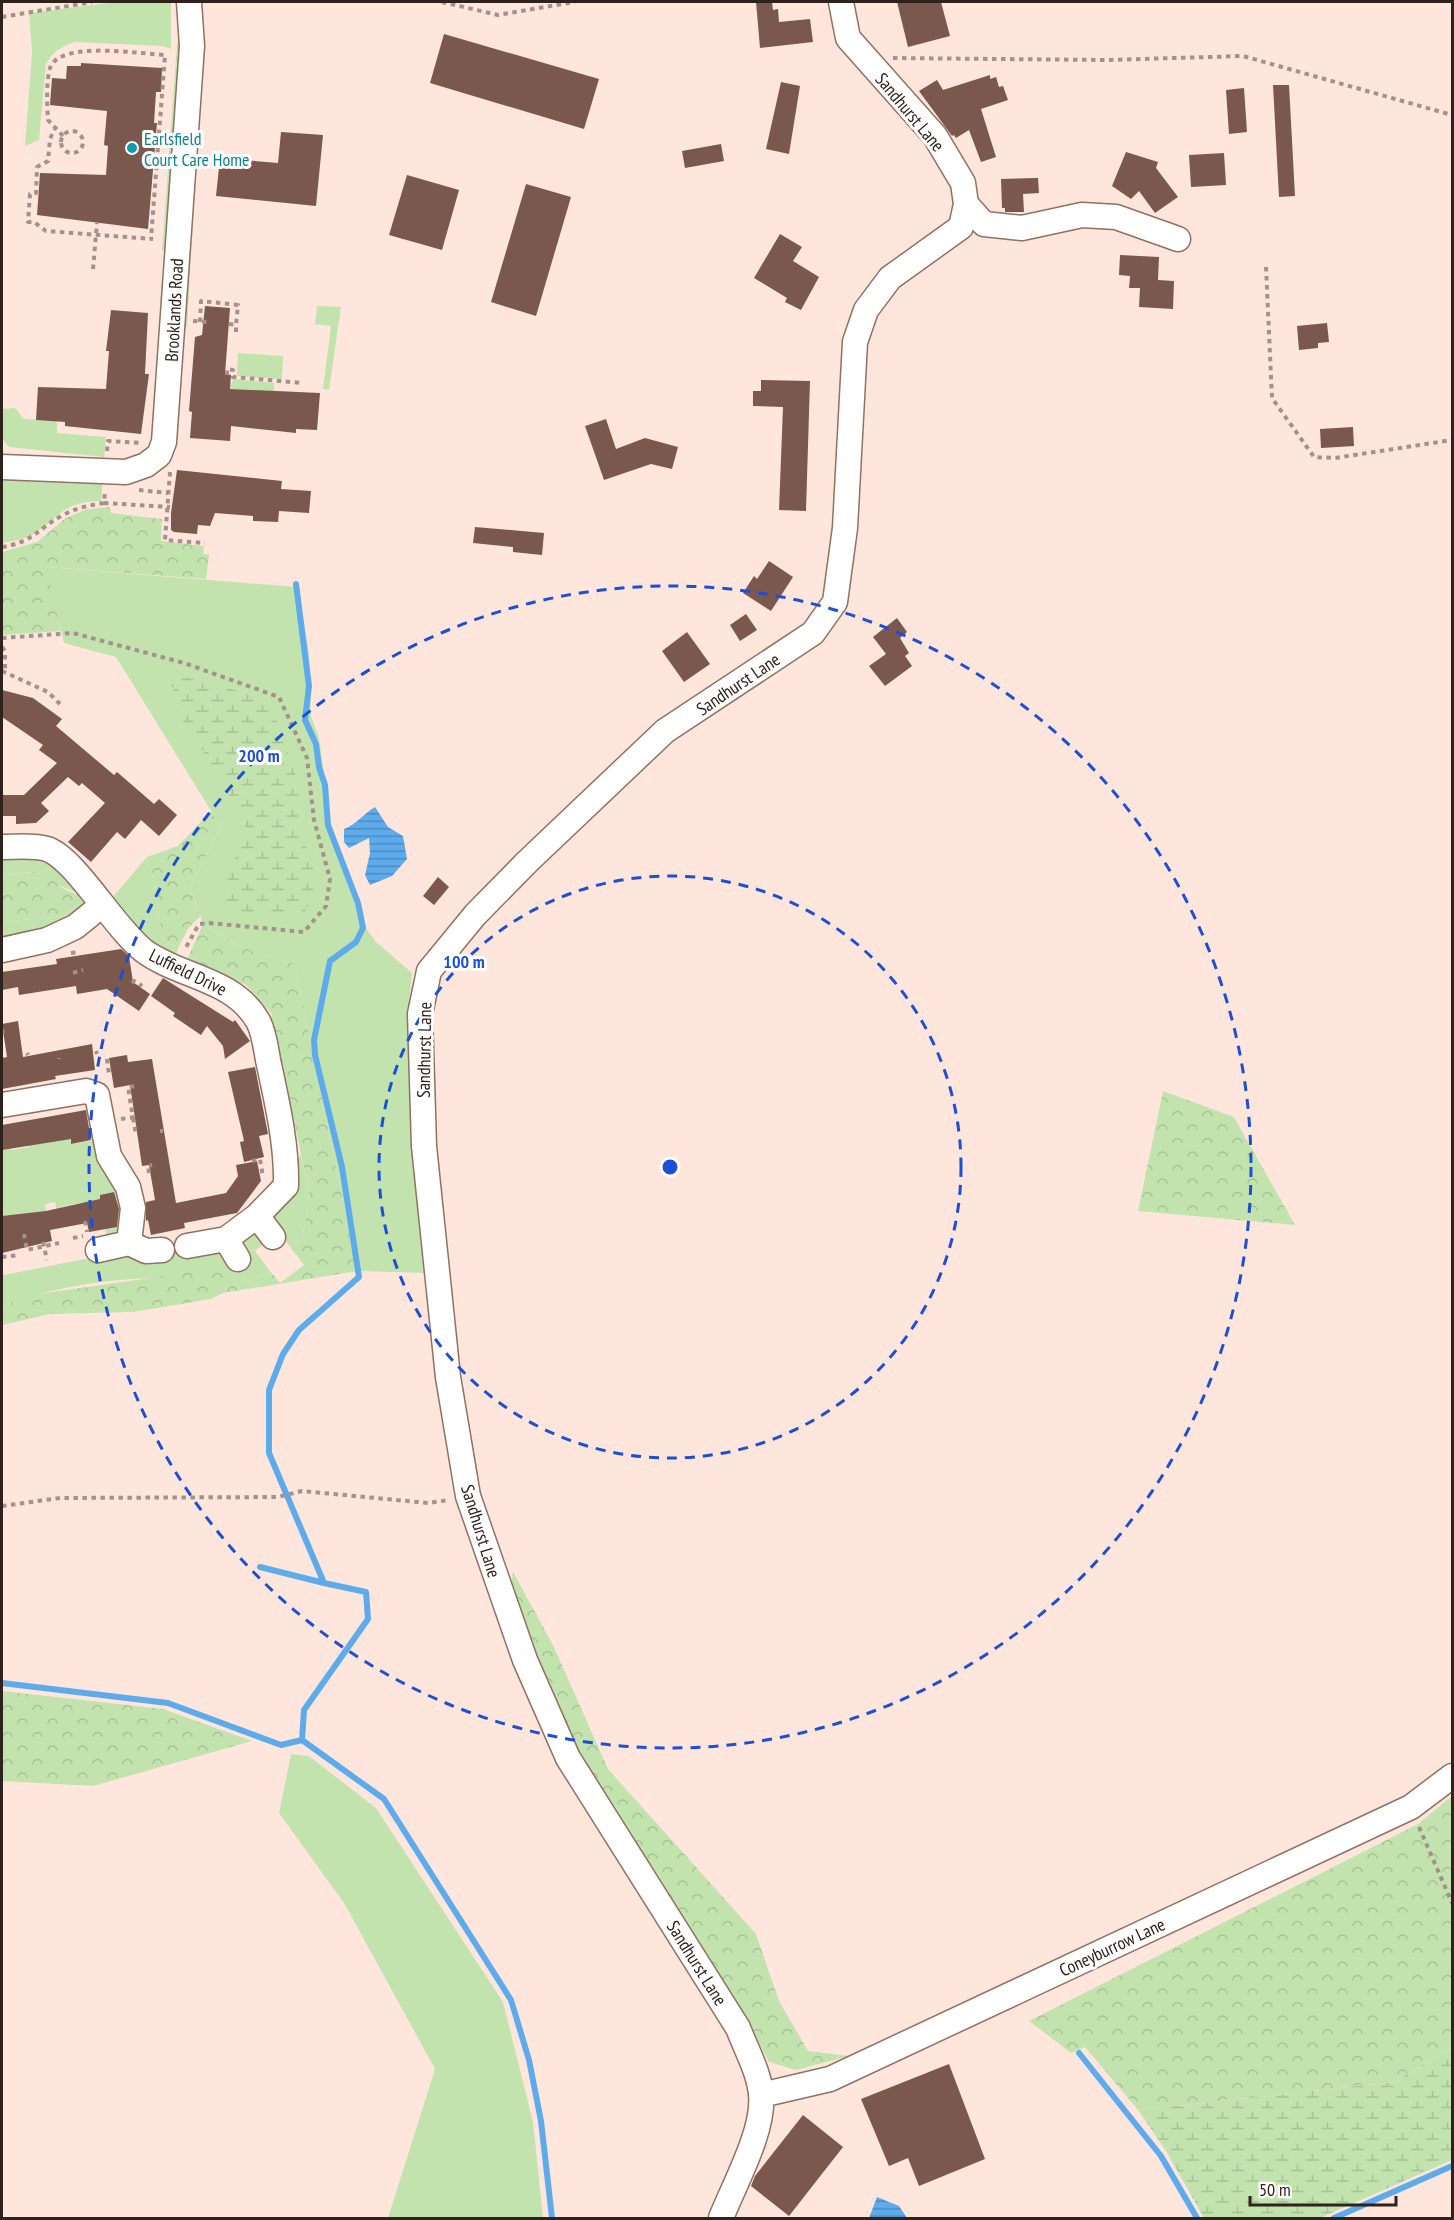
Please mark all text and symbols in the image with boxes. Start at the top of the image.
street label: Sandhurst Lane [870,68,950,156]
place label: Earlsfield Court Care Home [144,127,249,171]
marker: Earlsfield Court Care Home [125,141,139,155]
street label: Brooklands Road [160,258,188,362]
street label: Sandhurst Lane [692,648,784,720]
text: 200 m [238,744,280,767]
street label: Luffield Drive [145,943,231,1001]
text: 100 m [443,950,485,973]
street label: Sandhurst Lane [412,1002,436,1098]
centre of rings [660,1157,680,1177]
street label: Sandhurst Lane [456,1482,506,1580]
street label: Coneyburrow Lane [1055,1912,1169,1982]
street label: Sandhurst Lane [662,1916,732,2010]
scale bar [1250,2169,1396,2207]
text: 50 m [1259,2178,1291,2201]

